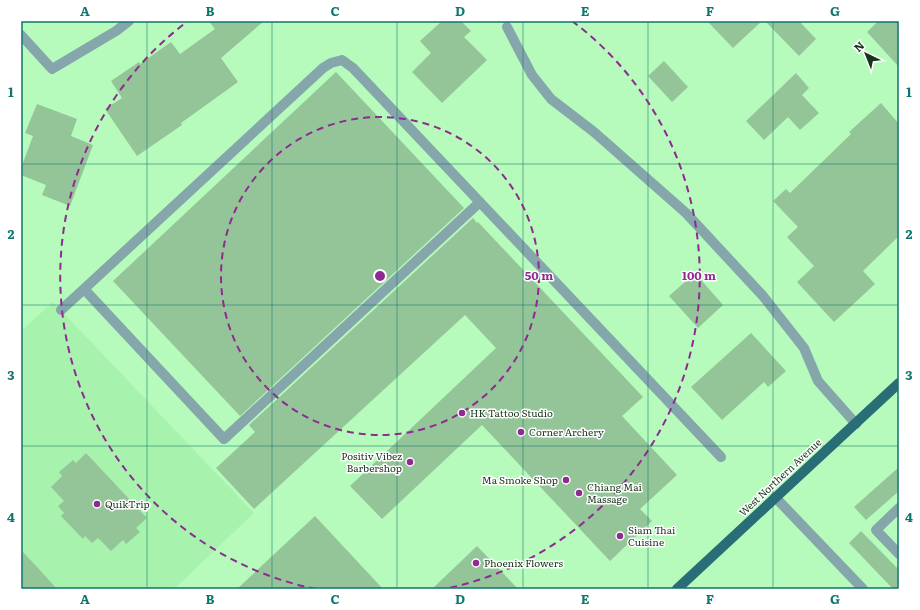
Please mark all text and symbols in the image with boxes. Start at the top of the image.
text: A [80,1,90,20]
text: B [206,1,215,20]
text: C [330,1,340,20]
text: D [455,1,465,20]
text: E [581,1,590,20]
text: F [706,1,714,20]
text: G [830,1,840,20]
north arrow [846,34,886,74]
text: N [850,37,867,55]
text: 1 [8,82,14,101]
text: 1 [906,82,912,101]
text: 2 [8,224,15,243]
text: 2 [906,224,913,243]
text: 50 m [525,266,553,284]
text: 100 m [682,266,716,284]
centre of rings [373,269,387,283]
text: 3 [7,365,15,384]
text: 3 [905,365,913,384]
place label: HK Tattoo Studio [470,405,553,420]
marker: HK Tattoo Studio [457,408,467,418]
place label: Corner Archery [529,424,604,439]
marker: Corner Archery [516,427,526,437]
street label: West Northern Avenue [735,434,824,519]
place label: Positiv Vibez Barbershop [341,448,402,475]
marker: Positiv Vibez Barbershop [405,457,415,467]
place label: Ma Smoke Shop [482,472,558,487]
marker: Ma Smoke Shop [561,475,571,485]
place label: Chiang Mai Massage [587,479,643,506]
marker: Chiang Mai Massage [574,488,584,498]
place label: QuikTrip [105,496,150,511]
marker: QuikTrip [92,499,102,509]
text: 4 [7,507,15,526]
text: 4 [905,507,913,526]
place label: Siam Thai Cuisine [628,522,676,549]
marker: Siam Thai Cuisine [615,531,625,541]
place label: Phoenix Flowers [484,555,563,570]
marker: Phoenix Flowers [471,558,481,568]
text: A [80,589,90,608]
text: B [206,589,215,608]
text: C [330,589,340,608]
text: D [455,589,465,608]
text: E [581,589,590,608]
text: F [706,589,714,608]
text: G [830,589,840,608]

